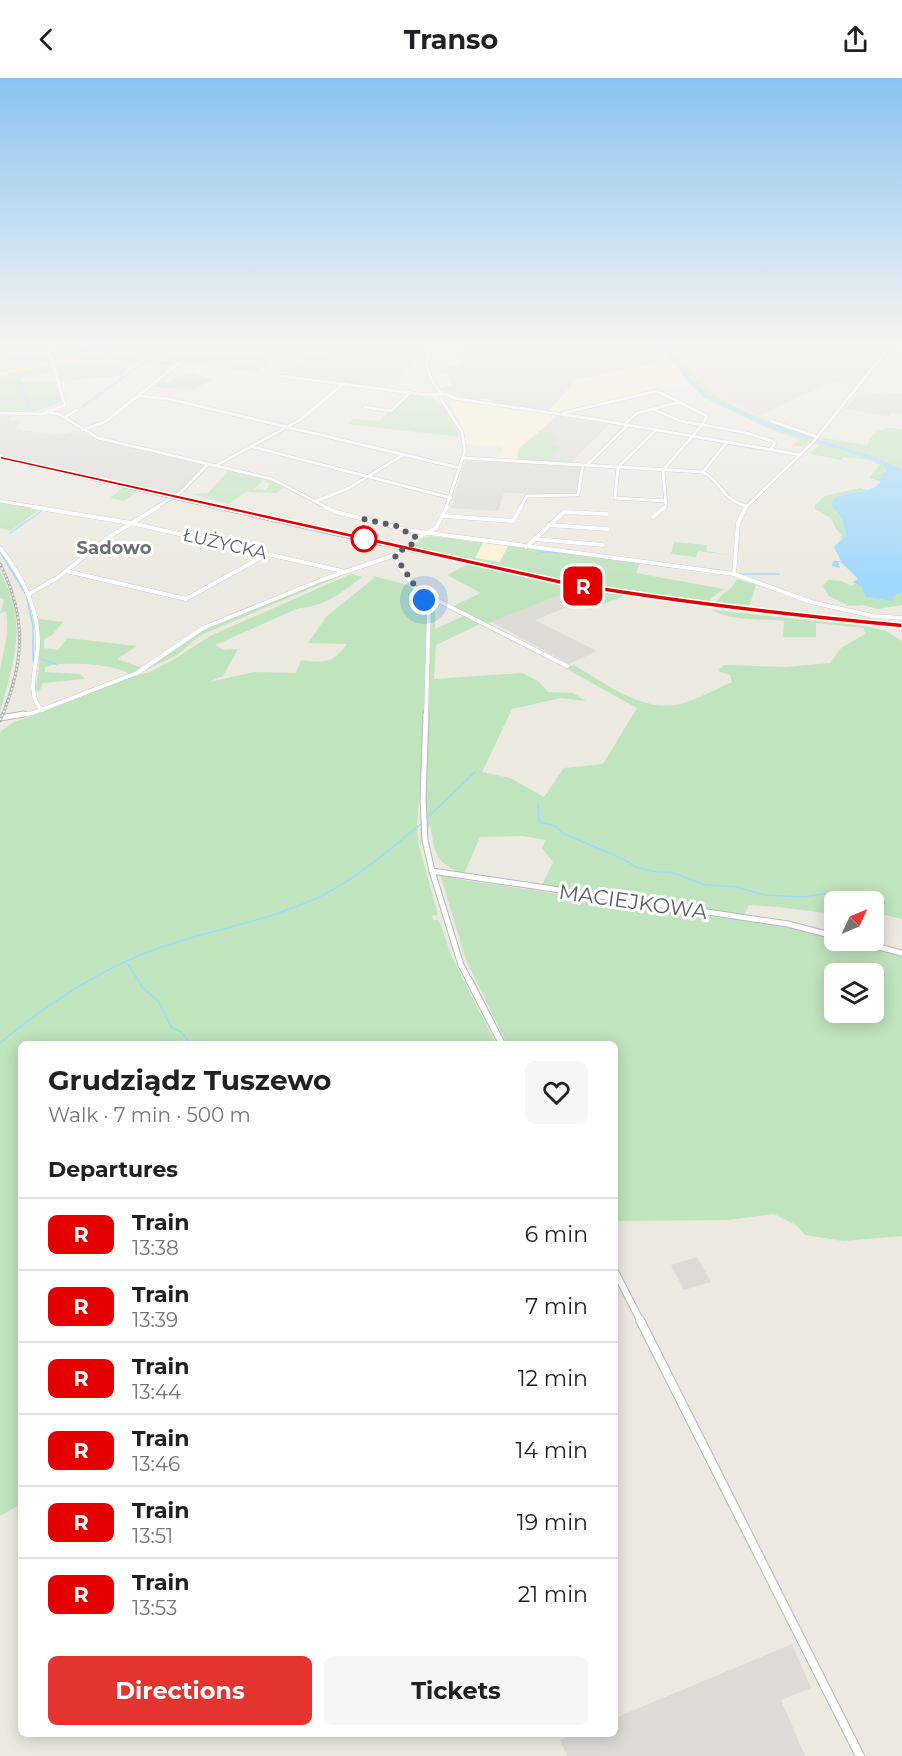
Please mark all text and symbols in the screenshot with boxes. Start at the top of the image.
icon: back [30,23,63,56]
text: Transo [404,23,498,56]
icon: share [839,23,872,56]
street label: ŁUŻYCKA [181,524,269,564]
unlabelled marker [351,526,377,552]
district label: Sadowo [76,537,152,559]
line badge: R [564,566,602,606]
text: R [575,574,591,599]
your location [409,585,439,615]
street label: MACIEJKOWA [557,879,710,924]
north arrow [824,891,884,951]
map controls [824,891,884,1023]
button: layers [824,963,884,1023]
button: heart [525,1061,588,1124]
text: Grudziądz Tuszewo [48,1063,331,1097]
text: Walk · 7 min · 500 m [48,1103,251,1127]
text: Departures [48,1156,178,1183]
text: Train [132,1209,189,1236]
text: 6 min [525,1221,588,1248]
text: R [73,1222,89,1247]
text: 13:38 [132,1236,179,1260]
text: Train [132,1281,189,1308]
text: 7 min [525,1293,588,1320]
text: R [73,1294,89,1319]
text: 13:39 [132,1308,178,1332]
text: Train [132,1353,189,1380]
text: 12 min [518,1365,588,1392]
text: R [73,1366,89,1391]
text: 13:44 [132,1380,181,1404]
text: Train [132,1425,189,1452]
text: 14 min [516,1437,588,1464]
text: R [73,1438,89,1463]
text: 13:46 [132,1452,180,1476]
text: Train [132,1497,189,1524]
text: 19 min [517,1509,588,1536]
text: R [73,1510,89,1535]
text: 13:51 [132,1524,173,1548]
text: Train [132,1569,189,1596]
text: 21 min [518,1581,588,1608]
text: R [73,1582,89,1607]
text: 13:53 [132,1596,177,1620]
button: Directions [48,1656,312,1725]
button: Tickets [324,1656,588,1725]

